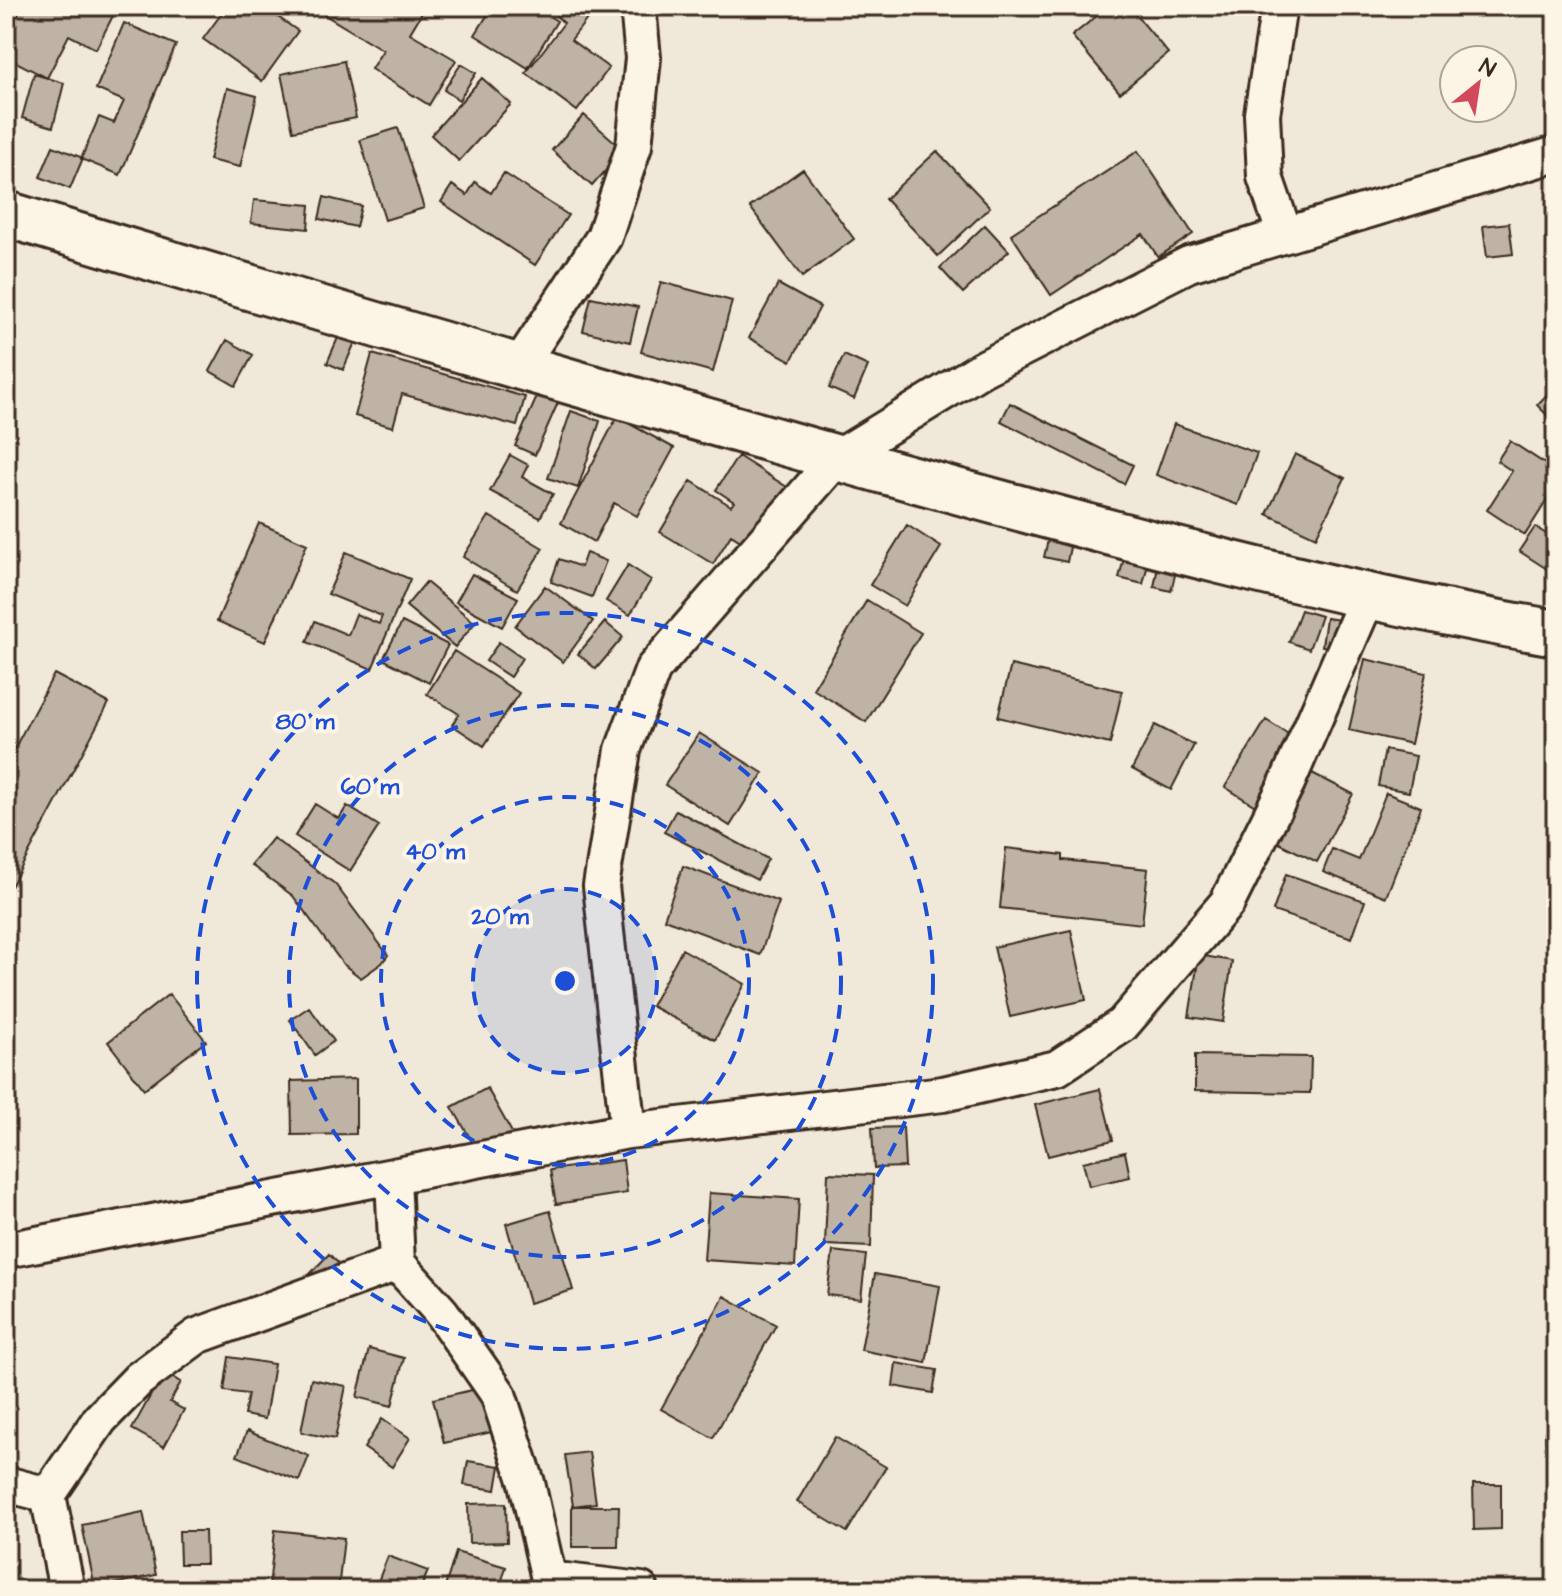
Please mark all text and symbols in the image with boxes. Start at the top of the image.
north arrow [1438,44,1518,124]
text: N [1474,51,1501,85]
text: 80 m [276,705,335,739]
text: 60 m [341,770,400,804]
text: 40 m [405,835,465,869]
text: 20 m [470,900,529,934]
centre of rings [551,967,579,995]

